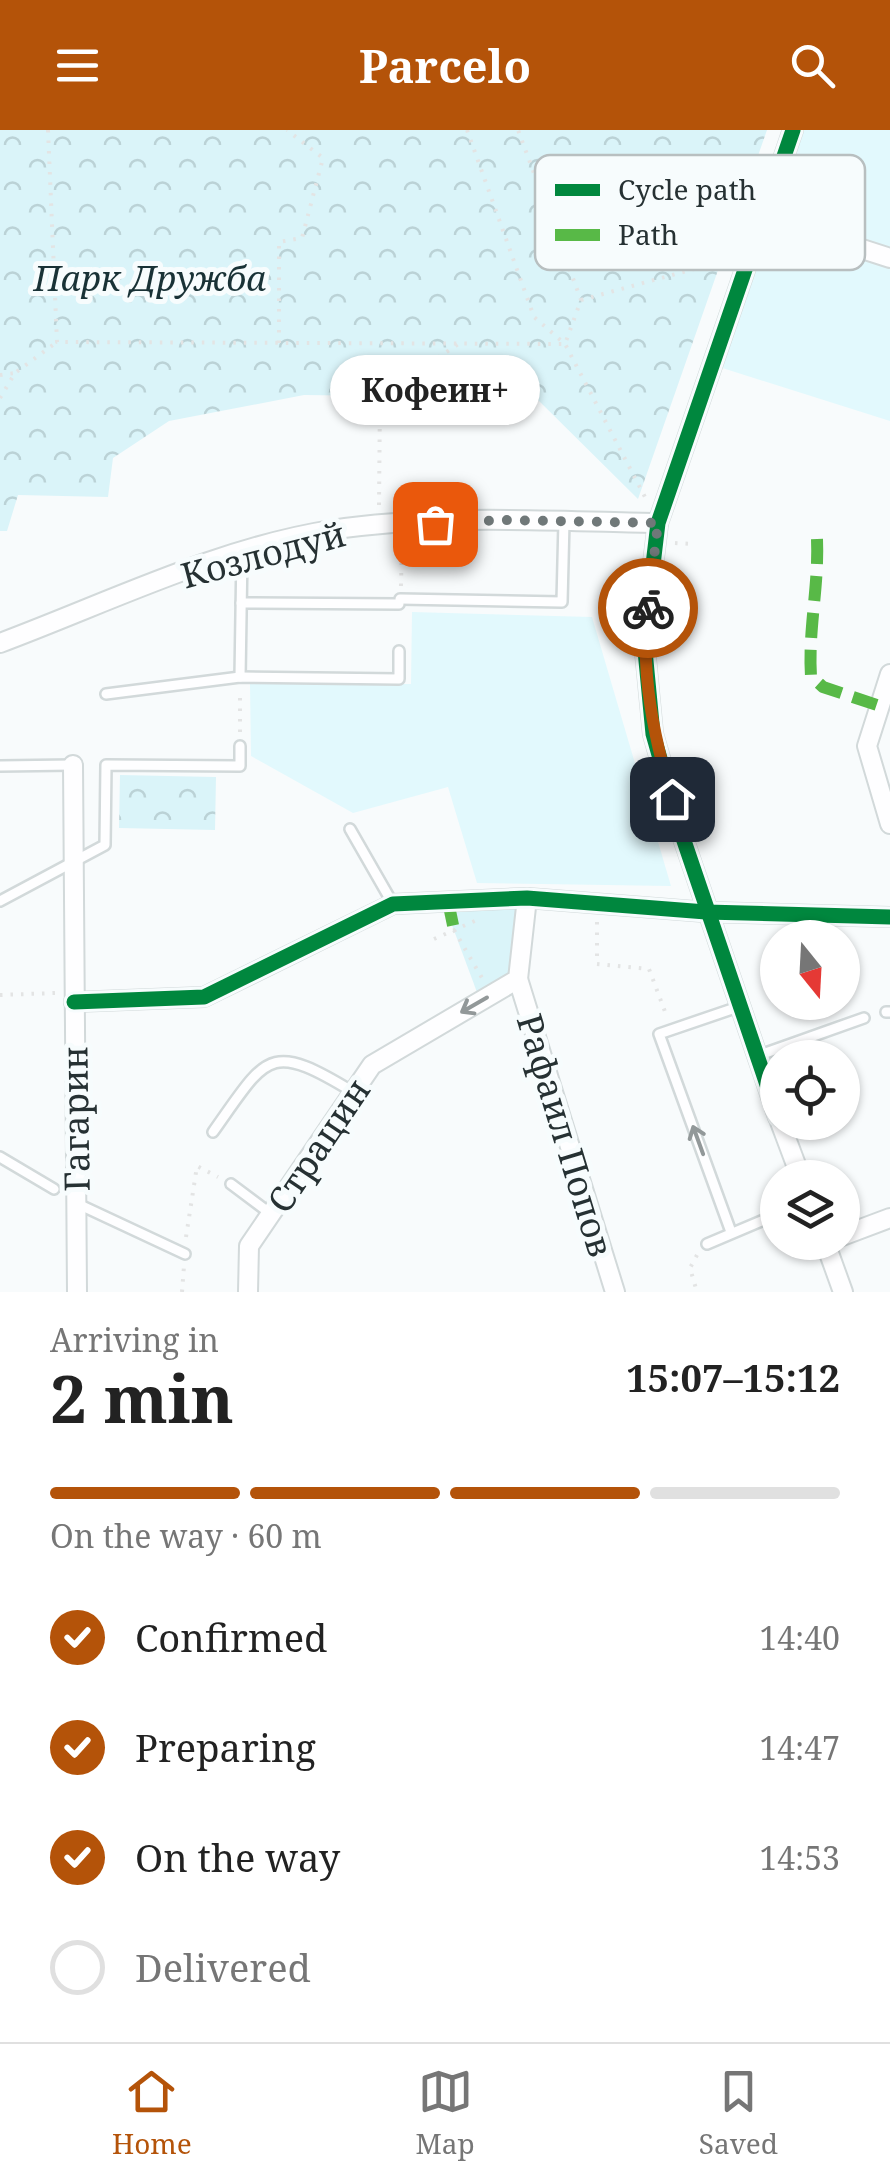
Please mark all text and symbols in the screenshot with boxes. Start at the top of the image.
text: Parcelo [359,35,531,96]
icon: menu [50,38,105,93]
icon: search [785,38,840,93]
legend [535,155,865,270]
text: Cycle path [618,170,756,208]
text: Path [618,215,678,253]
park label: Парк Дружба [33,254,267,301]
callout: Кофеин+ [330,354,540,424]
text: Кофеин+ [361,368,509,411]
pin [393,482,478,567]
icon: bag [408,497,463,552]
street label: Козлодуй [176,510,350,598]
courier [598,558,698,658]
icon: bike [621,581,676,636]
pin [630,757,715,842]
icon: home [645,772,700,827]
north arrow [760,920,860,1020]
map controls [760,920,860,1260]
one-way arrow [460,995,489,1015]
street label: Рафаил Попов [507,1008,625,1262]
button: locate [760,1040,860,1140]
street label: Гагарин [50,1046,100,1192]
street label: Страцин [256,1069,380,1221]
one-way arrow [688,1125,706,1156]
button: layers [760,1160,860,1260]
text: Arriving in [50,1318,219,1361]
text: 15:07–15:12 [626,1351,840,1403]
text: 2 min [50,1354,234,1442]
text: On the way · 60 m [50,1514,322,1557]
icon: check [50,1610,105,1665]
text: Confirmed [135,1611,327,1663]
text: 14:40 [759,1616,840,1659]
icon: check [50,1720,105,1775]
text: Preparing [135,1721,316,1773]
text: 14:47 [759,1726,840,1769]
icon: check [50,1830,105,1885]
text: On the way [135,1831,340,1883]
text: 14:53 [759,1836,840,1879]
text: Delivered [135,1941,311,1993]
tab: Home [112,2064,192,2162]
tab: Map [416,2064,475,2162]
tab: Saved [699,2064,778,2162]

